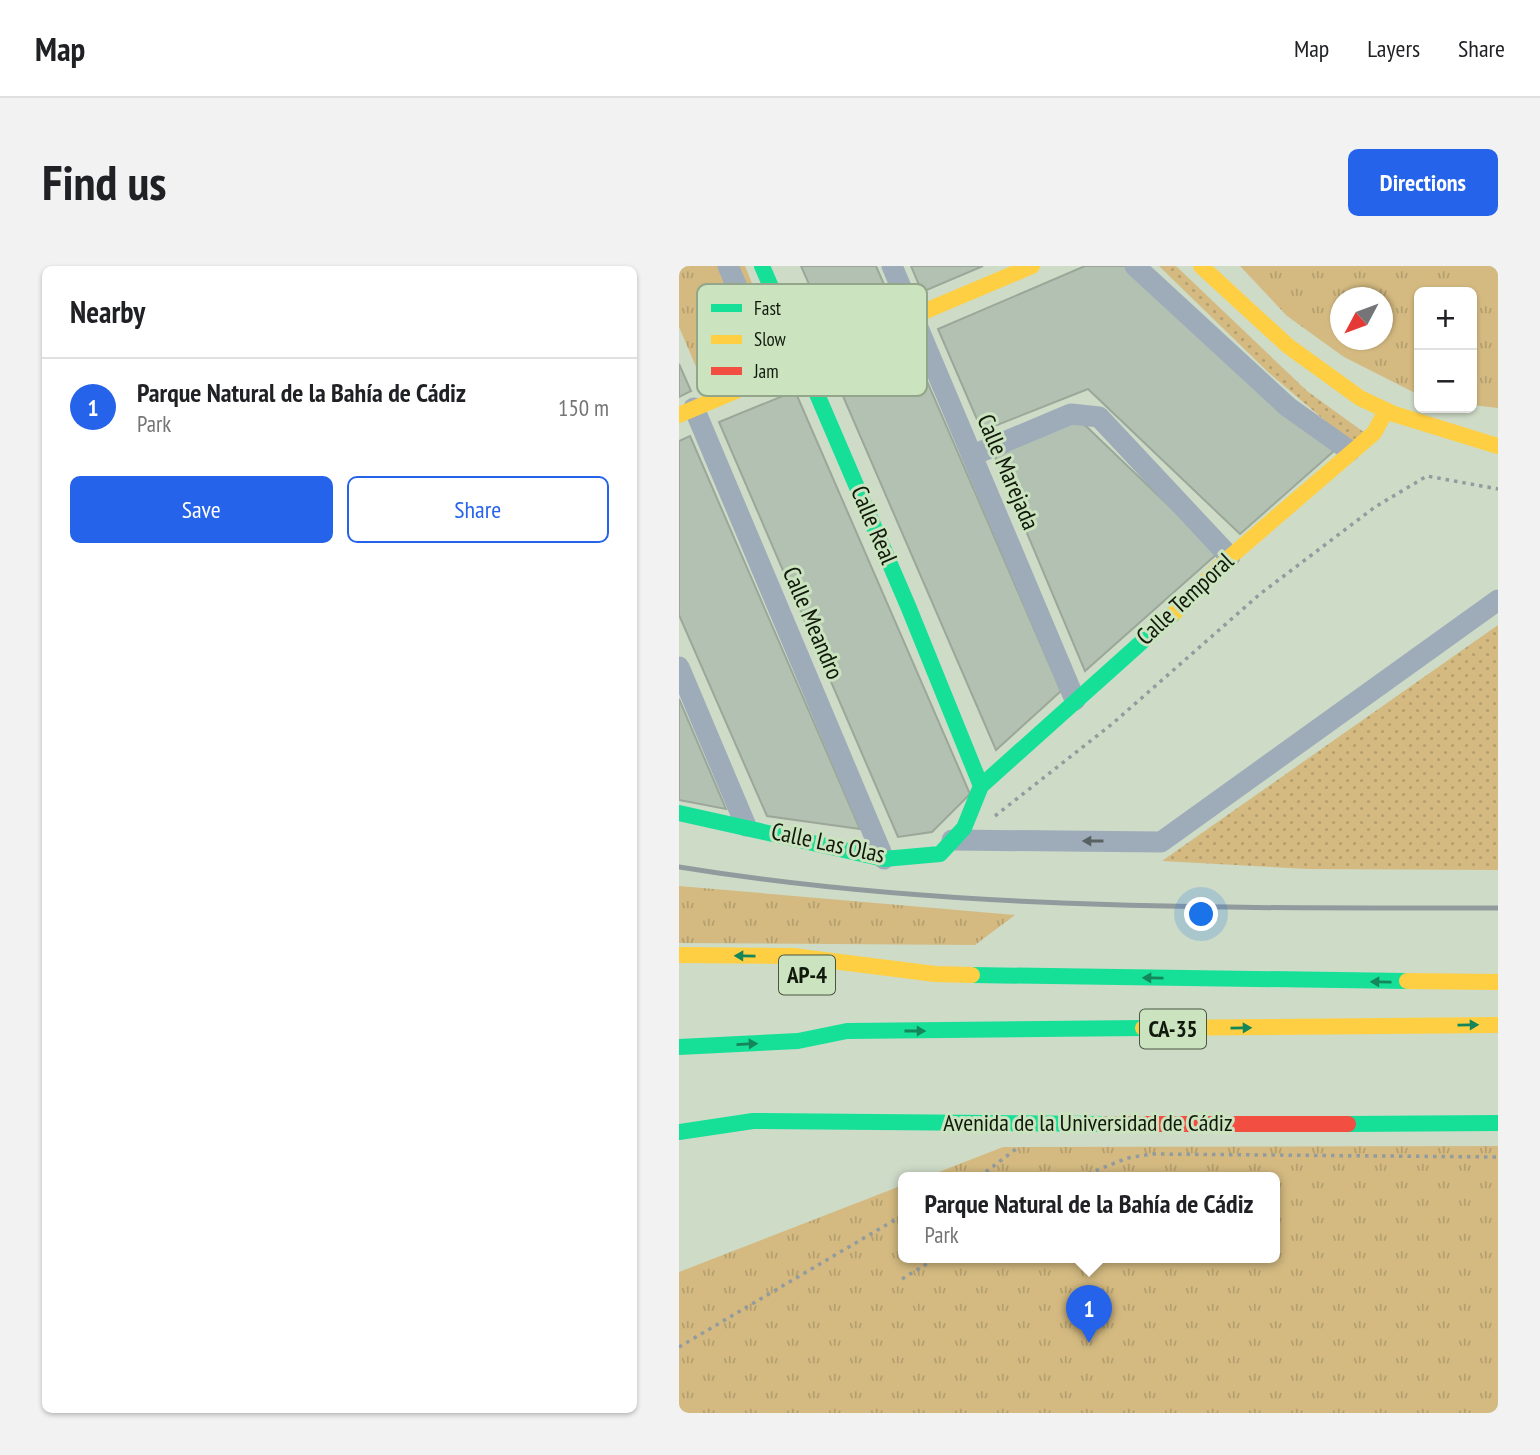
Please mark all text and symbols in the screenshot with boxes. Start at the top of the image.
text: Map [35,27,85,70]
text: Map [1294,33,1329,64]
text: Layers [1367,33,1420,64]
text: Share [1458,33,1505,64]
button: Directions [1348,149,1498,216]
text: Find us [42,150,166,214]
legend [697,284,927,396]
north arrow [1330,287,1393,350]
map controls [1414,287,1477,413]
button: + [1414,287,1477,350]
text: Nearby [70,292,145,331]
text: Fast [754,296,782,320]
text: Slow [754,327,787,351]
button: − [1414,350,1477,413]
text: Jam [753,359,779,383]
text: Parque Natural de la Bahía de Cádiz [137,376,466,409]
text: 1 [88,393,99,422]
text: 150 m [558,393,609,422]
text: Park [137,409,171,438]
street label: Calle Marejada [970,409,1047,534]
button: Save [70,476,333,543]
button: Share [347,476,609,543]
street label: Calle Real [844,481,905,569]
street label: Calle Temporal [1129,545,1240,652]
street label: Calle Meandro [776,562,851,684]
street label: Calle Las Olas [768,815,888,870]
one-way arrow [1082,835,1104,847]
your location [1184,897,1218,931]
one-way arrow [734,950,756,962]
road number: AP-4 [779,956,835,995]
one-way arrow [1142,972,1164,984]
one-way arrow [1370,976,1392,988]
road number: CA-35 [1140,1010,1206,1048]
one-way arrow [1458,1019,1480,1031]
one-way arrow [1230,1023,1252,1034]
one-way arrow [905,1025,927,1037]
one-way arrow [736,1038,758,1049]
street label: Avenida de la Universidad de Cádiz [943,1107,1233,1138]
popup [898,1172,1280,1263]
text: Parque Natural de la Bahía de Cádiz [925,1187,1253,1220]
text: Park [925,1220,959,1249]
pin: 1 [1066,1285,1112,1343]

